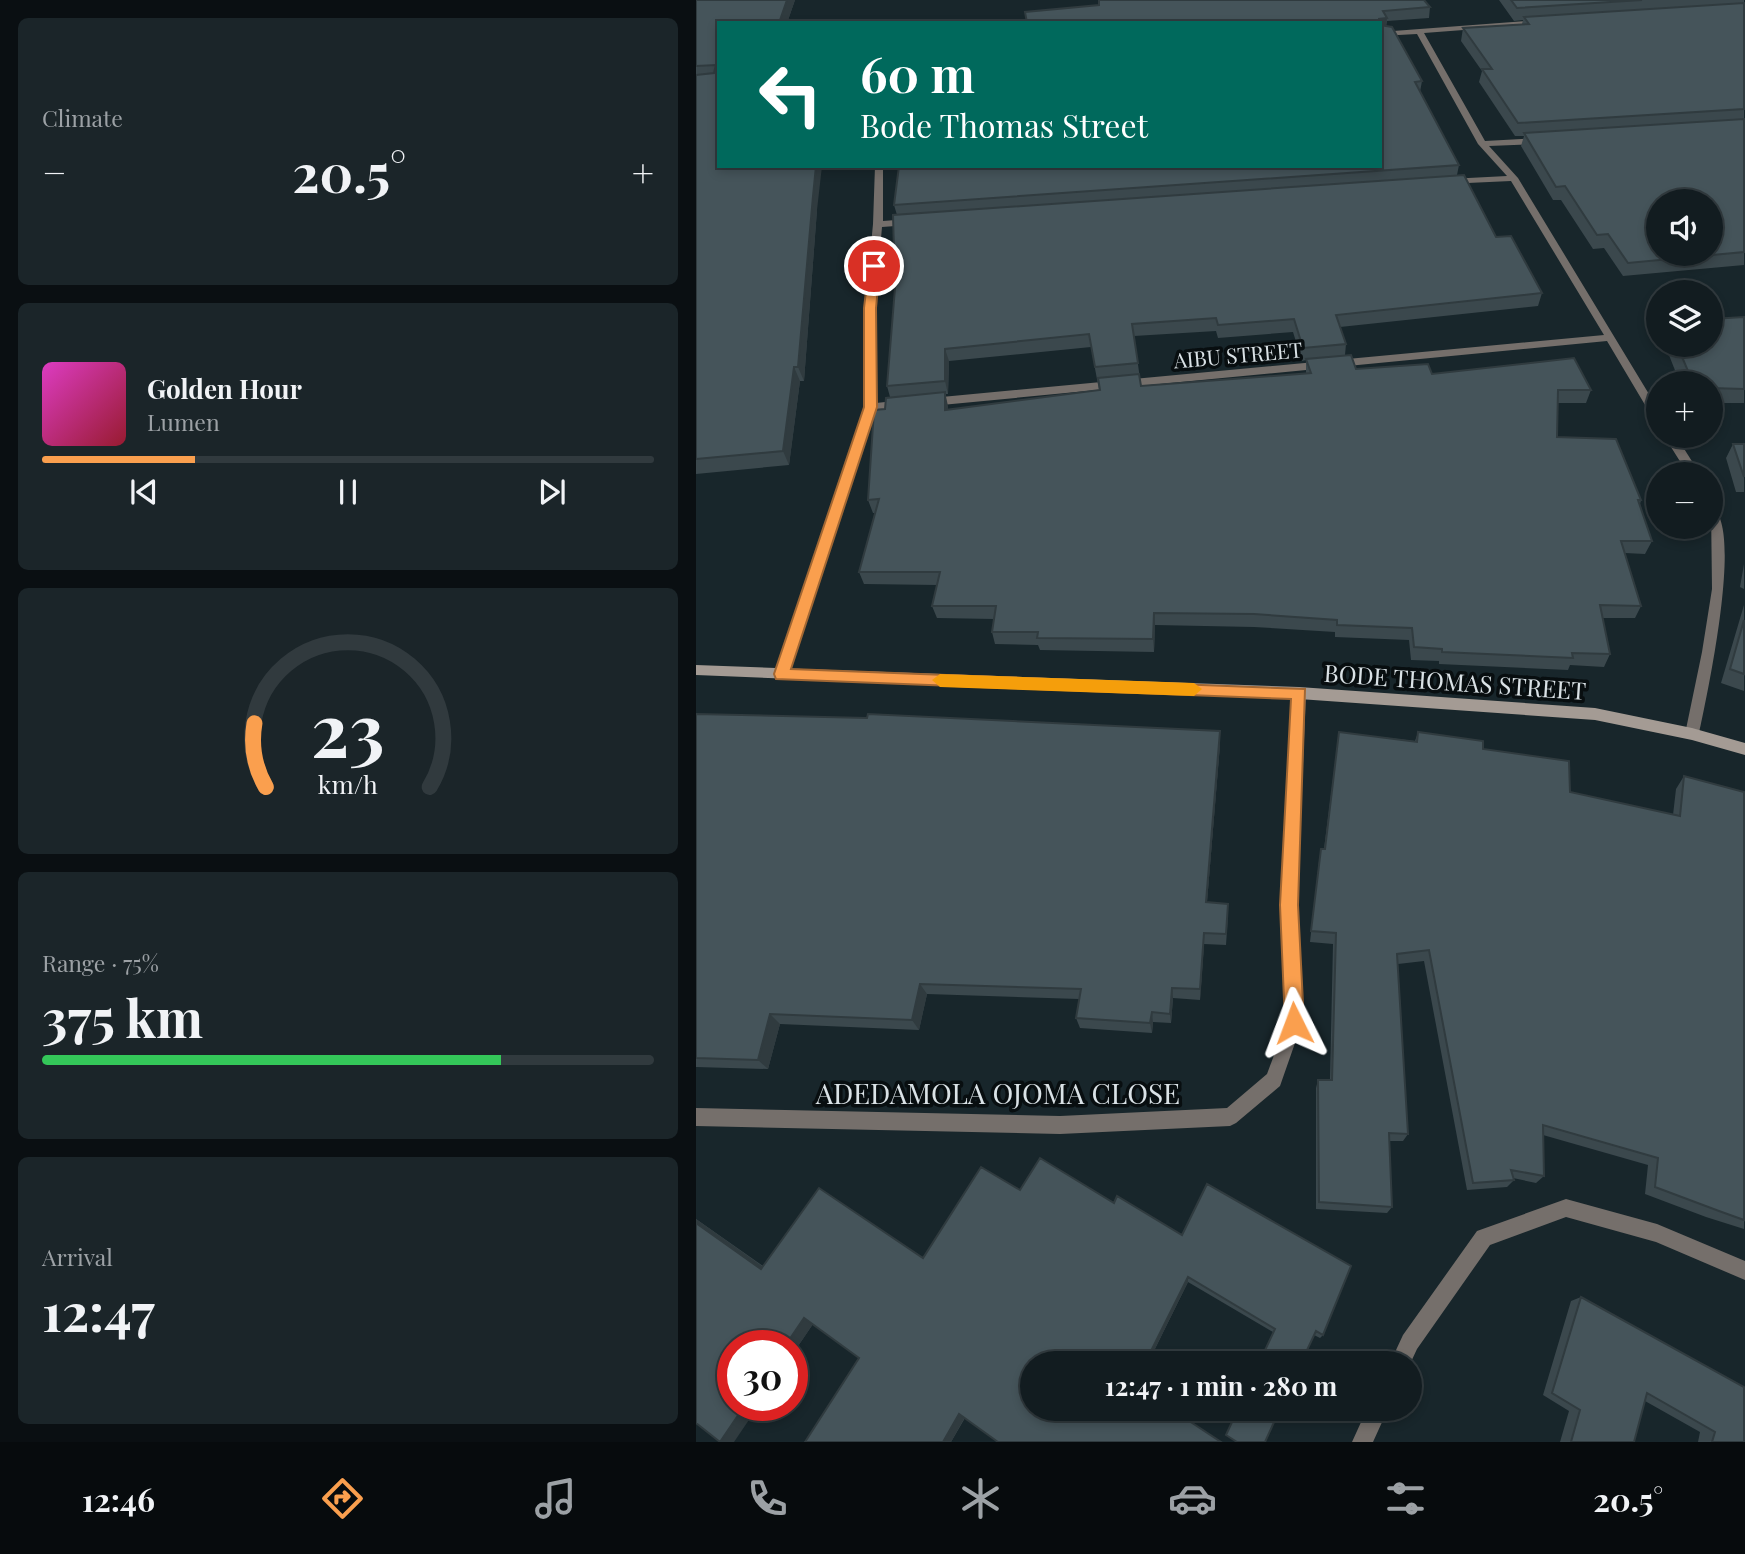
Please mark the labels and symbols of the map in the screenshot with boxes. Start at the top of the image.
pin [844,236,904,296]
street label: AIBU STREET [1172,334,1303,374]
street label: BODE THOMAS STREET [1323,656,1587,706]
position arrow [1257,986,1331,1060]
street label: ADEDAMOLA OJOMA CLOSE [815,1074,1180,1111]
speed limit sign: 30 [717,1330,808,1421]

